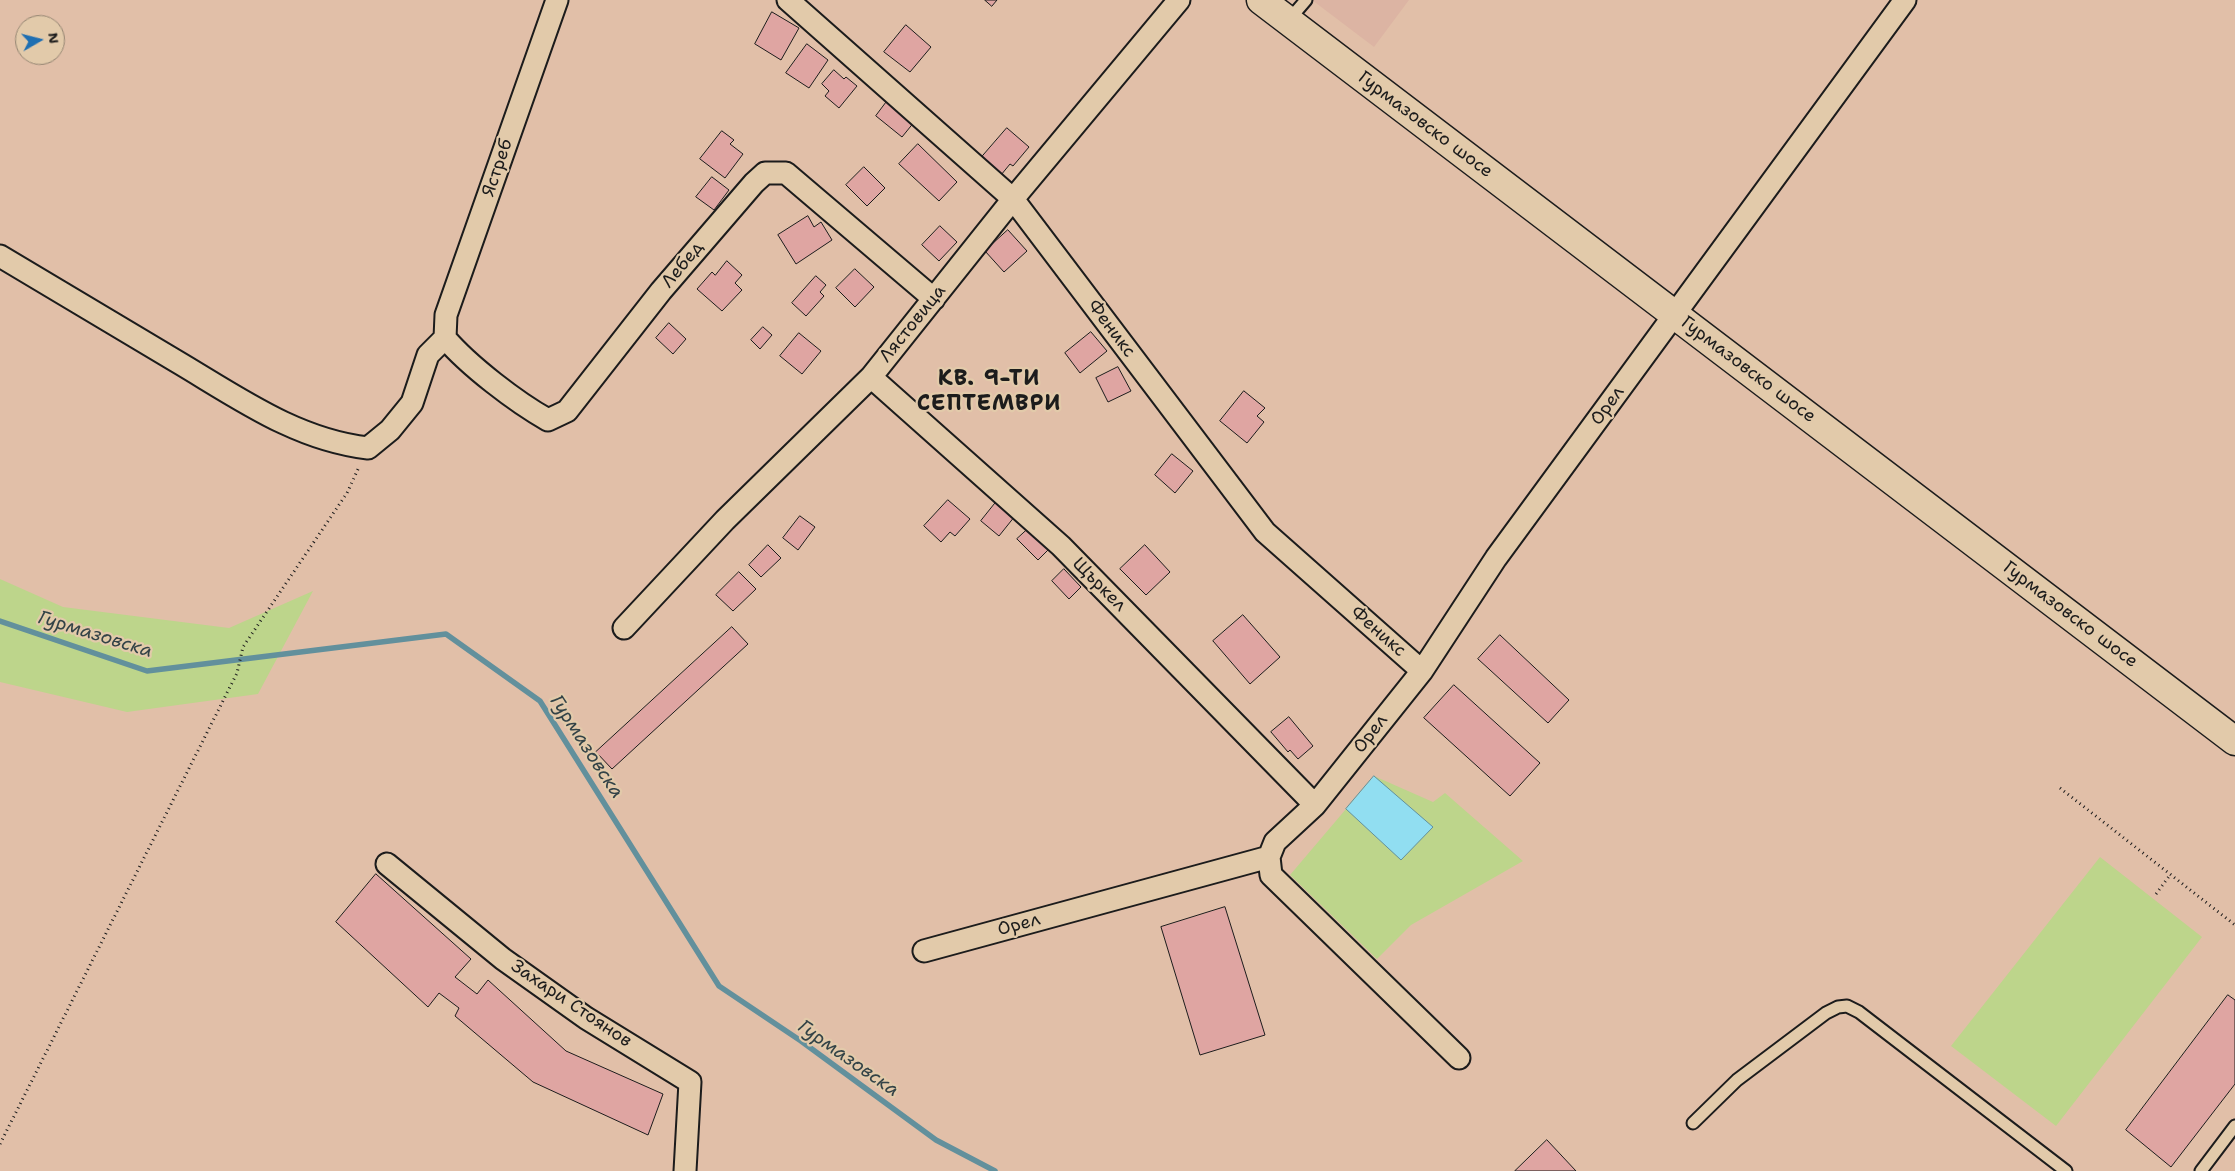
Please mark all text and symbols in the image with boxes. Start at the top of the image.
north arrow [15,15,65,65]
text: N [44,31,64,45]
street label: Гурмазовско шосе [1353,67,1497,183]
street label: Ястреб [478,136,518,200]
street label: Лебед [657,237,709,293]
street label: Лястовица [875,281,951,367]
street label: Феникс [1082,296,1140,362]
street label: Гурмазовско шосе [1676,312,1820,428]
district label: КВ. 9-ТИ СЕПТЕМВРИ [916,366,1062,418]
street label: Орел [1587,382,1629,430]
street label: Щъркел [1068,554,1130,616]
street label: Гурмазовско шосе [1998,557,2142,673]
street label: Феникс [1346,602,1410,662]
water label: Гурмазовска [35,607,155,663]
water label: Гурмазовска [544,691,628,803]
street label: Орел [1349,710,1393,758]
street label: Орел [995,909,1043,941]
street label: Захари Стоянов [507,956,635,1052]
water label: Гурмазовска [793,1016,903,1102]

